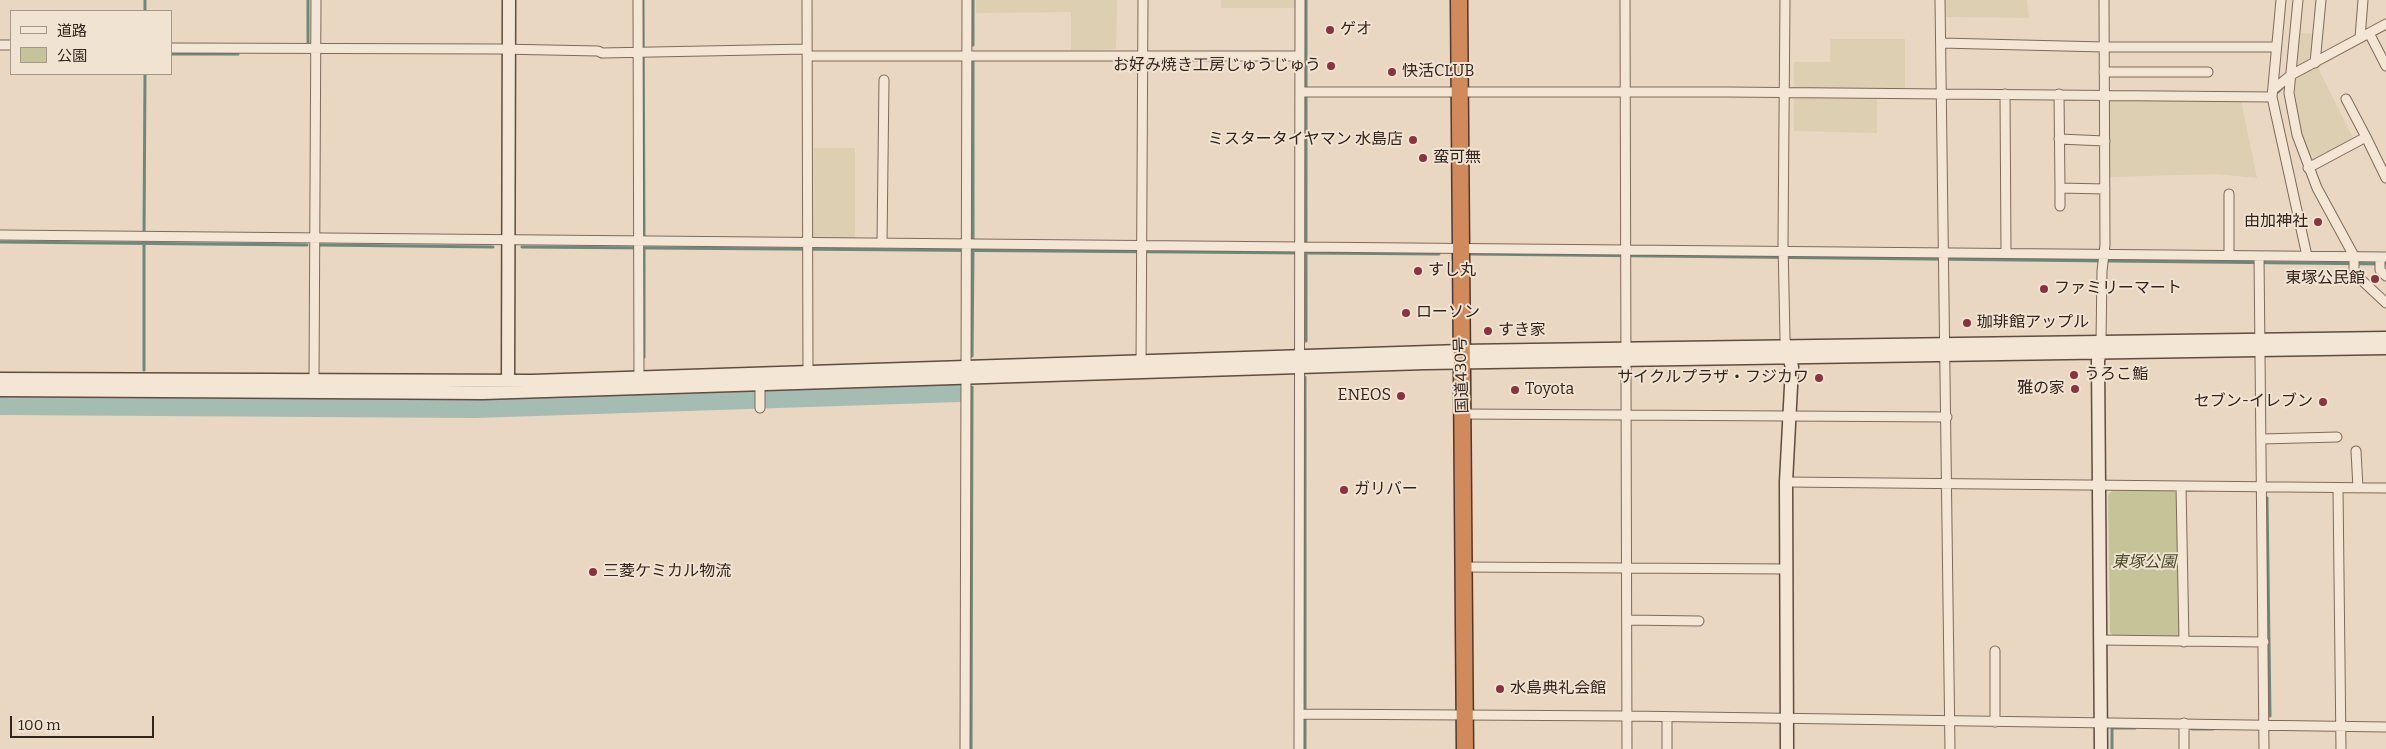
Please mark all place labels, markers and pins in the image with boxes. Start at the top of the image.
place label: ゲオ [1340,20,1372,40]
marker: ゲオ [1324,24,1336,36]
place label: お好み焼き工房じゅうじゅう [1113,56,1321,76]
marker: お好み焼き工房じゅうじゅう [1325,60,1337,72]
place label: 快活CLUB [1402,62,1475,82]
marker: 快活CLUB [1386,66,1398,78]
place label: ミスタータイヤマン 水島店 [1208,130,1403,150]
marker: ミスタータイヤマン 水島店 [1407,134,1419,146]
place label: 蛮可無 [1433,148,1481,168]
marker: 蛮可無 [1417,152,1429,164]
place label: 由加神社 [2244,212,2308,232]
marker: 由加神社 [2312,216,2324,228]
place label: すし丸 [1428,261,1476,281]
marker: すし丸 [1412,265,1424,277]
place label: 東塚公民館 [2285,269,2365,289]
marker: 東塚公民館 [2369,273,2381,285]
place label: ファミリーマート [2054,279,2182,299]
marker: ファミリーマート [2038,283,2050,295]
place label: ローソン [1416,303,1480,323]
marker: ローソン [1400,307,1412,319]
place label: 珈琲館アップル [1977,313,2089,333]
marker: 珈琲館アップル [1961,317,1973,329]
place label: すき家 [1498,321,1546,341]
marker: すき家 [1482,325,1494,337]
place label: うろこ鮨 [2084,365,2148,385]
place label: サイクルプラザ・フジカワ [1617,368,1809,388]
marker: うろこ鮨 [2068,369,2080,381]
marker: サイクルプラザ・フジカワ [1813,372,1825,384]
place label: 雅の家 [2017,379,2065,399]
place label: Toyota [1525,380,1574,400]
marker: 雅の家 [2069,383,2081,395]
marker: Toyota [1509,384,1521,396]
place label: ENEOS [1337,386,1391,406]
marker: ENEOS [1395,390,1407,402]
place label: セブン-イレブン [2194,392,2313,412]
marker: セブン-イレブン [2317,396,2329,408]
place label: ガリバー [1354,480,1418,500]
marker: ガリバー [1338,484,1350,496]
place label: 三菱ケミカル物流 [603,562,731,582]
marker: 三菱ケミカル物流 [587,566,599,578]
place label: 水島典礼会館 [1510,679,1606,699]
marker: 水島典礼会館 [1494,683,1506,695]

